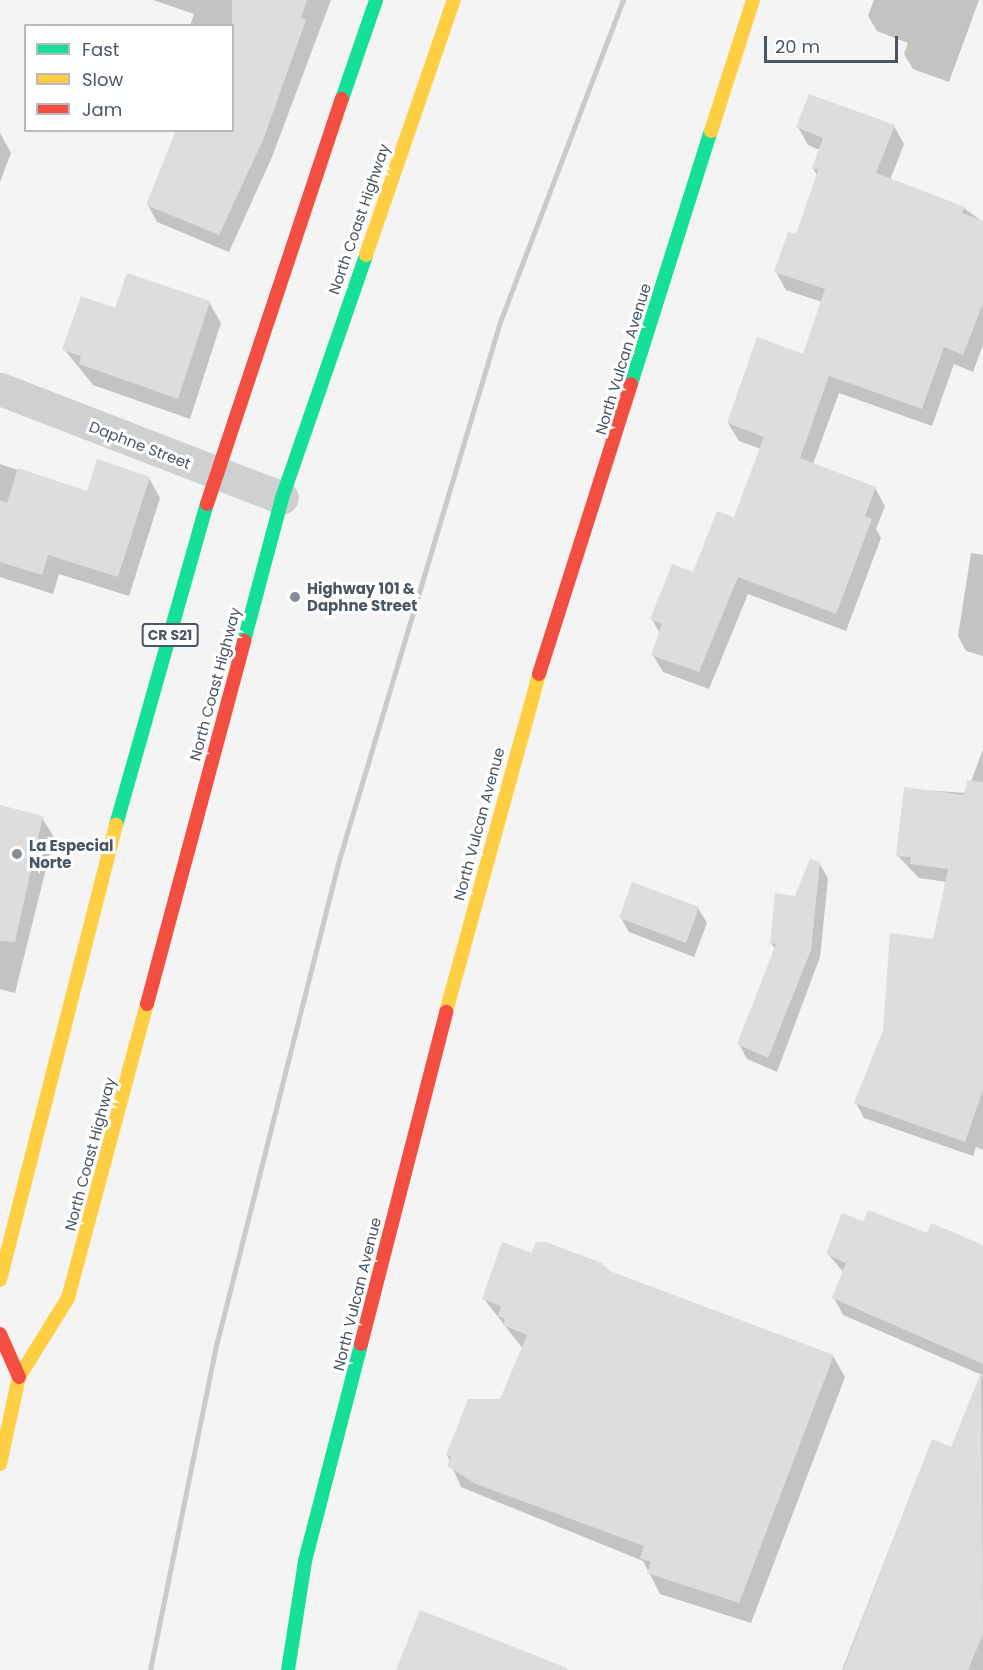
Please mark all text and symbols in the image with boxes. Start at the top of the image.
legend [24,24,234,132]
scale bar [767,24,900,62]
text: 20 m [775,34,820,59]
text: Fast [82,37,119,62]
text: Slow [82,67,123,92]
text: Jam [82,97,122,122]
street label: North Coast Highway [325,141,393,297]
street label: North Vulcan Avenue [591,281,655,437]
street label: Daphne Street [87,417,193,473]
place label: Highway 101 & Daphne Street [307,579,417,614]
marker: Highway 101 & Daphne Street [288,590,302,604]
street label: North Coast Highway [186,605,244,763]
road number: CR S21 [142,624,198,646]
street label: North Vulcan Avenue [450,746,508,902]
place label: La Especial Norte [29,836,114,871]
marker: La Especial Norte [10,847,24,861]
street label: North Coast Highway [61,1075,119,1233]
street label: North Vulcan Avenue [329,1215,385,1373]

